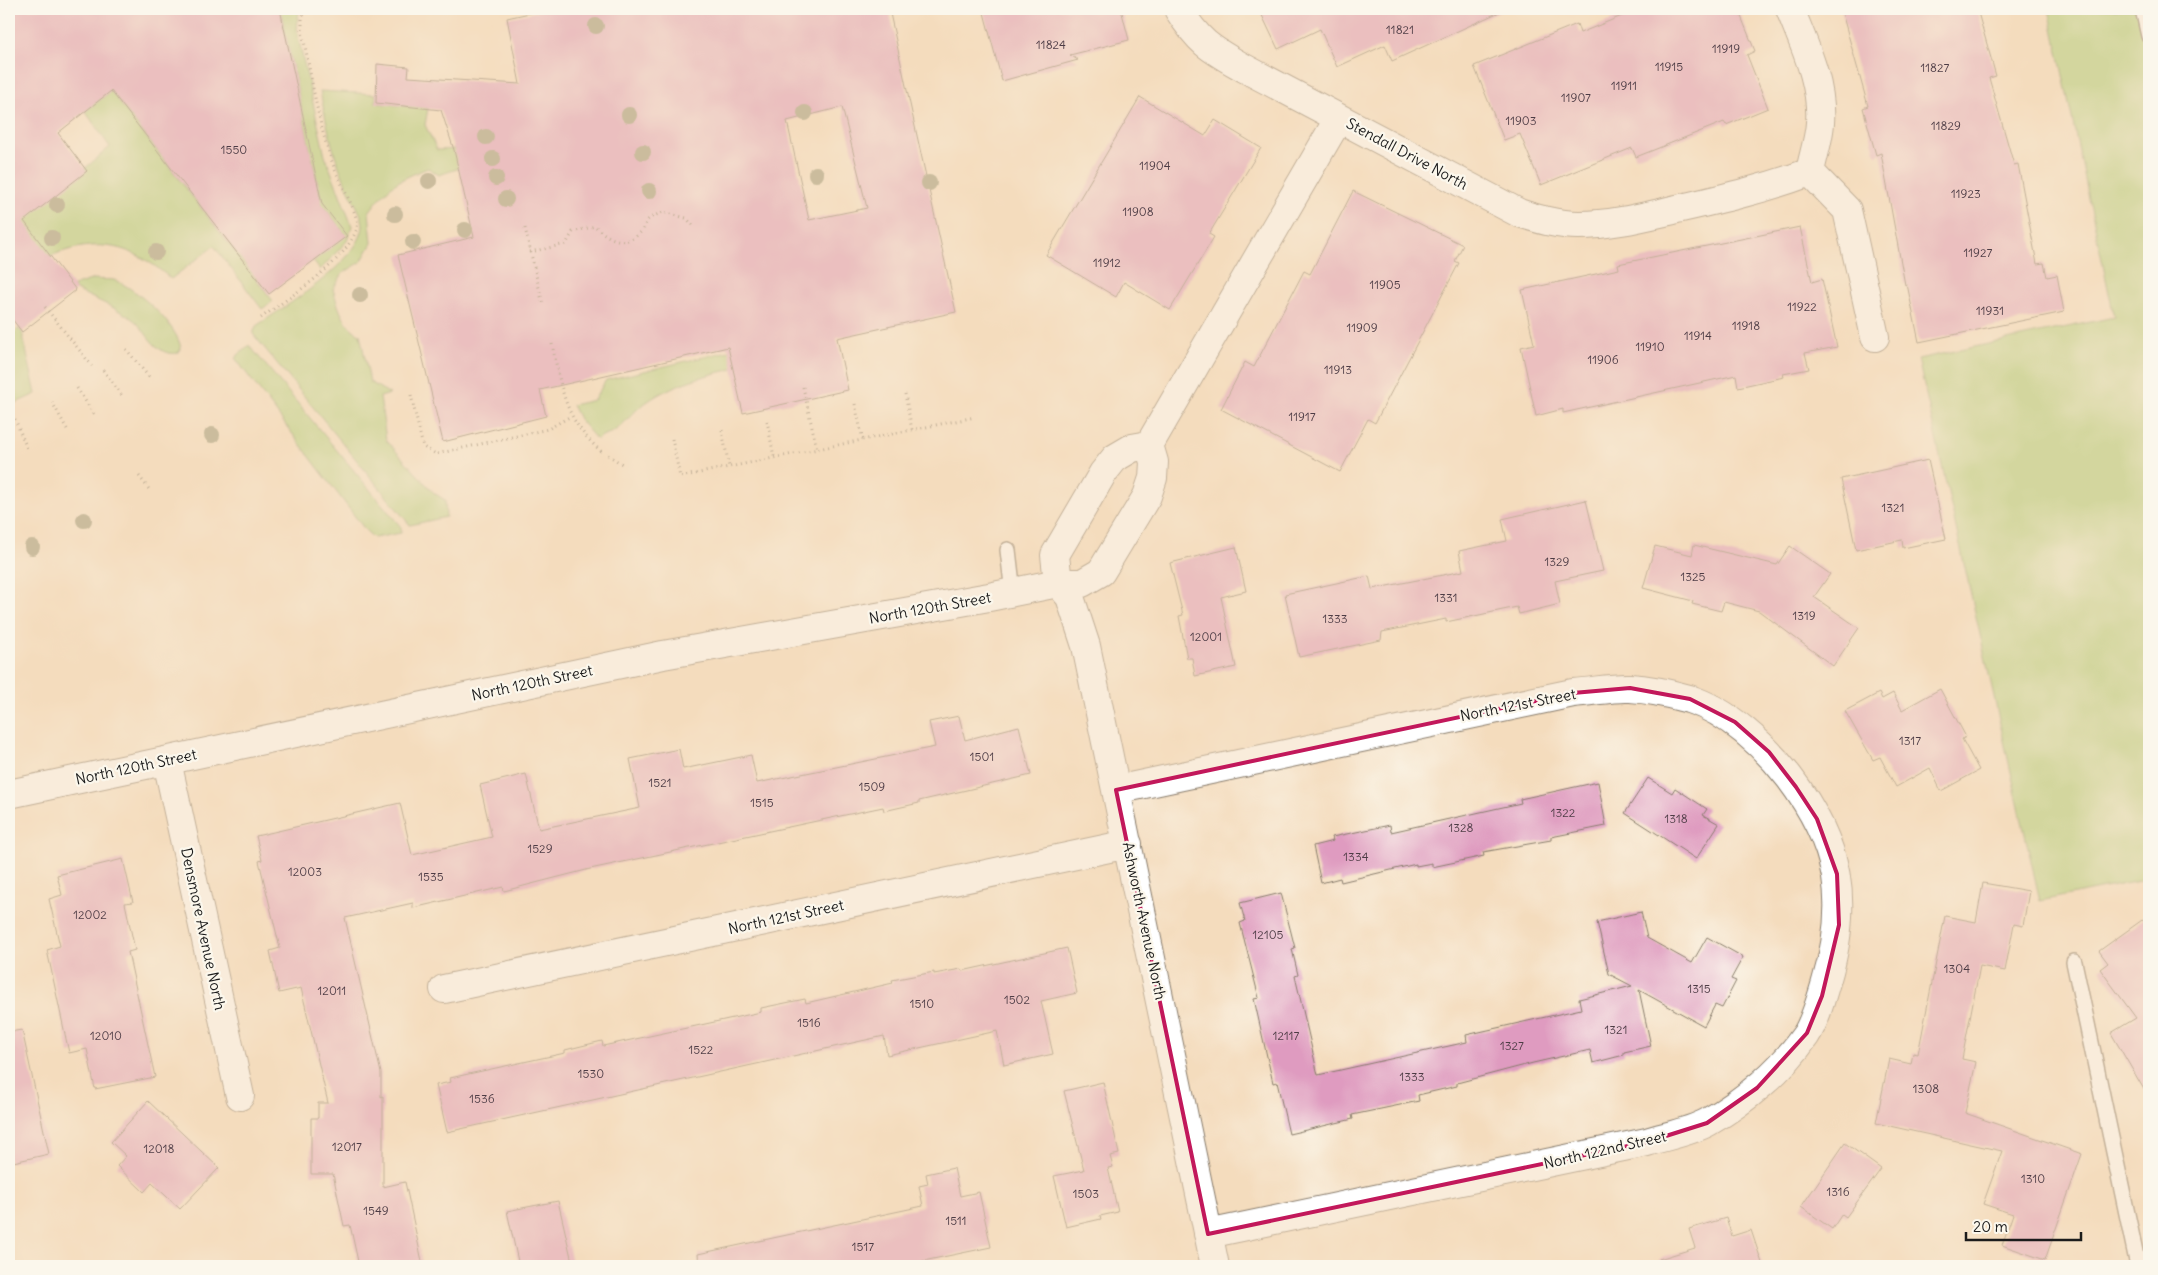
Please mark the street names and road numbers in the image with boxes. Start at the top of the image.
street label: Stendall Drive North [1343,113,1472,194]
street label: North 120th Street [867,587,992,628]
street label: North 120th Street [470,660,594,705]
street label: North 121st Street [1458,684,1577,725]
street label: North 120th Street [74,744,198,789]
street label: Ashworth Avenue North [1118,840,1171,1002]
street label: Densmore Avenue North [177,846,230,1012]
street label: North 121st Street [726,895,845,938]
street label: North 122nd Street [1542,1126,1668,1173]

